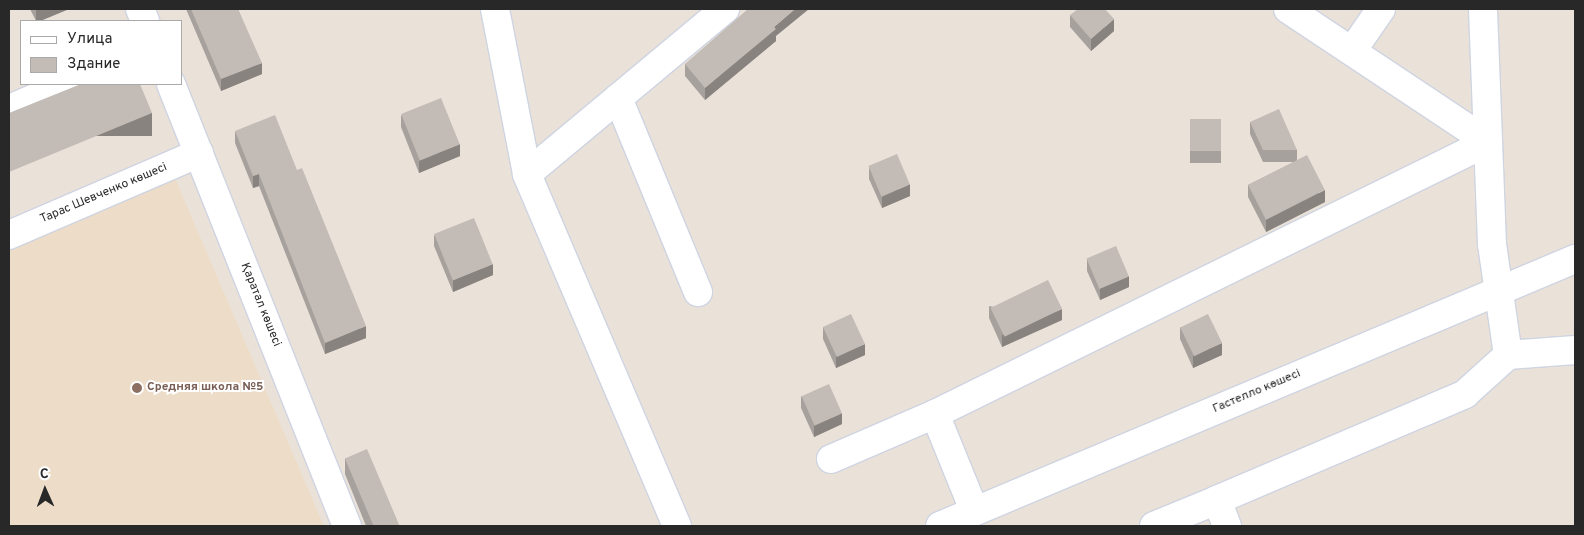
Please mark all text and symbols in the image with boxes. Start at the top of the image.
legend [20,20,182,85]
text: Улица [67,30,112,49]
text: Здание [67,55,120,74]
street label: Тарас Шевченко көшесі [38,161,170,227]
street label: Қаратал көшесі [237,261,283,349]
street label: Гастелло көшесі [1211,367,1303,417]
place label: Средняя школа №5 [147,381,263,395]
marker: Средняя школа №5 [131,382,143,394]
north arrow [20,465,70,515]
text: С [40,466,49,483]

